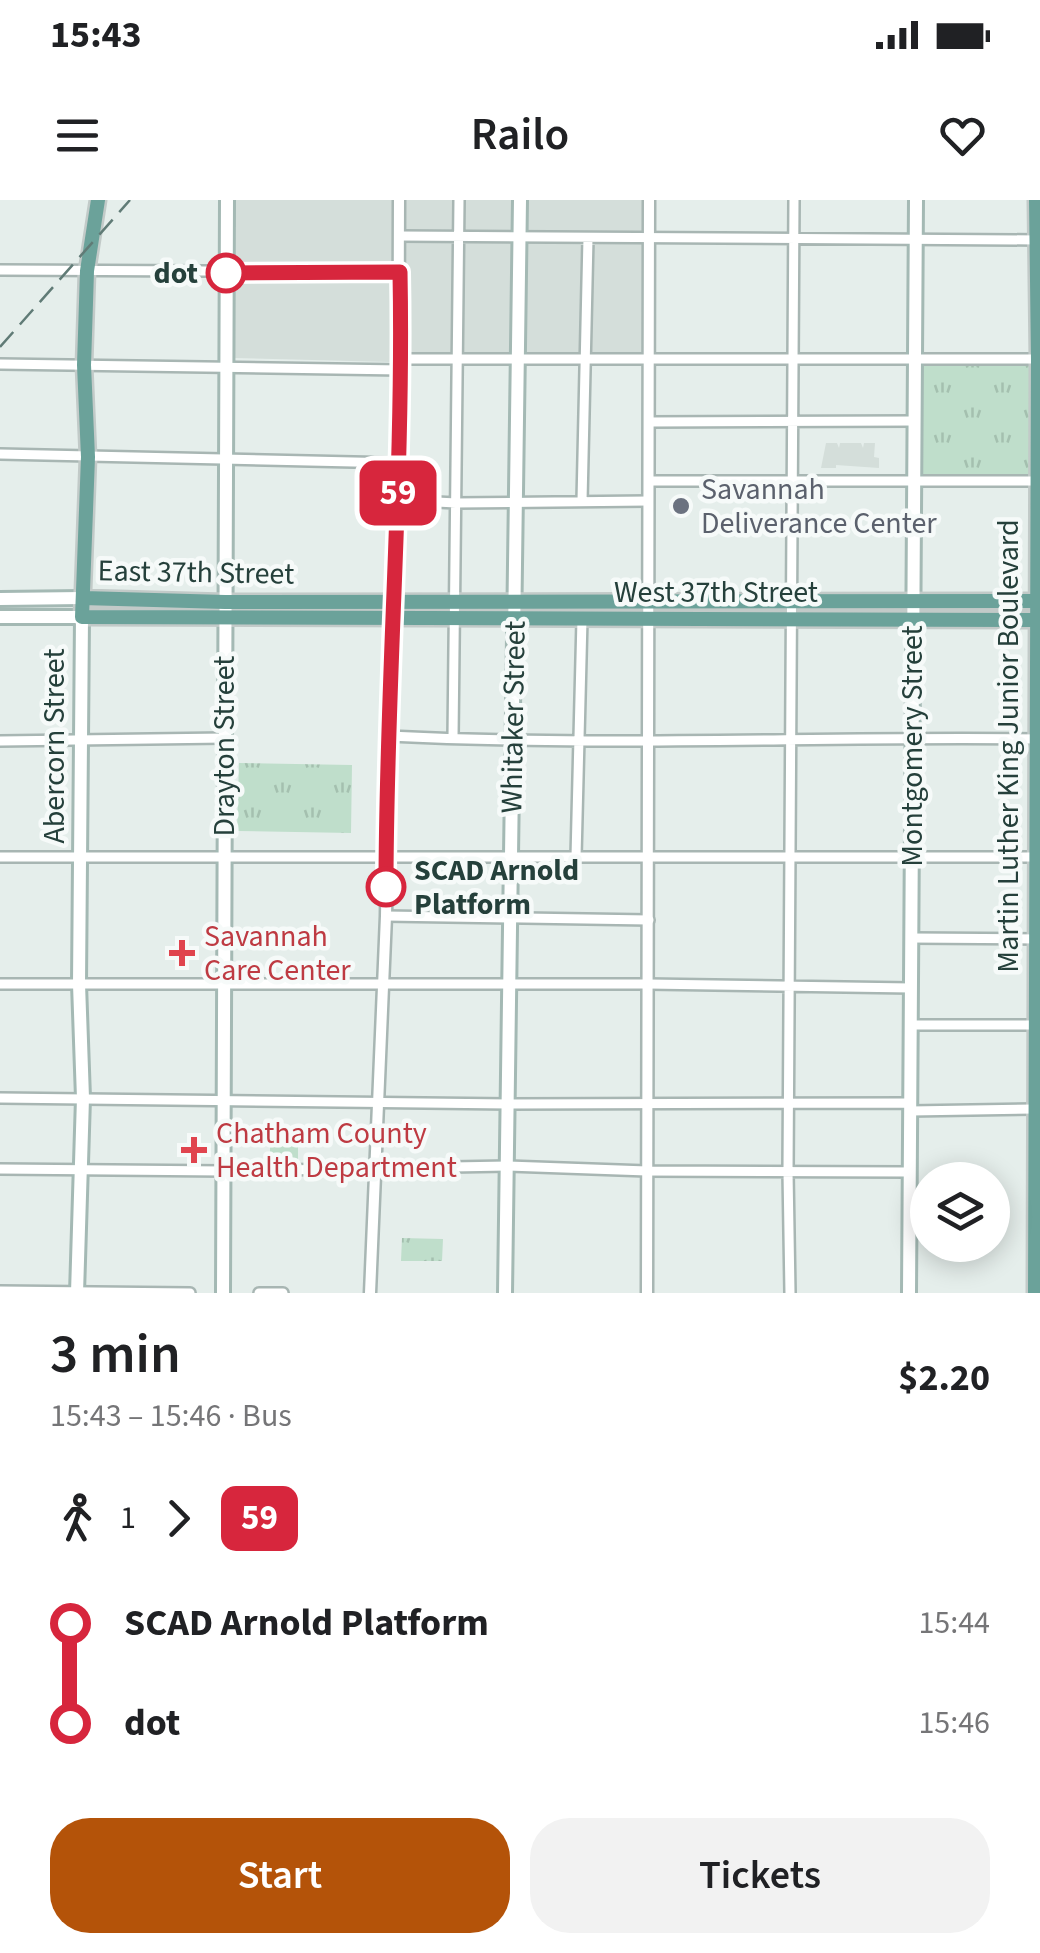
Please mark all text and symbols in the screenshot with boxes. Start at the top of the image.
text: 15:43 [50,8,142,62]
text: Railo [471,103,569,167]
icon: menu [50,108,105,163]
icon: heart [935,108,990,163]
place label: dot [153,252,198,295]
marker: dot [207,254,245,292]
line badge: 59 [353,460,443,526]
text: 59 [380,468,416,518]
place label: Savannah Deliverance Center [701,468,937,545]
marker: Savannah Deliverance Center [670,495,692,517]
street label: Martin Luther King Junior Boulevard [987,519,1030,973]
street label: East 37th Street [97,549,295,596]
street label: West 37th Street [614,571,818,614]
street label: Whitaker Street [490,620,537,814]
street label: Montgomery Street [891,625,934,867]
street label: Abercorn Street [33,648,76,844]
street label: Drayton Street [203,656,246,836]
place label: SCAD Arnold Platform [414,849,579,926]
marker: SCAD Arnold Platform [367,868,405,906]
place label: Savannah Care Center [204,915,351,992]
marker: Savannah Care Center [169,940,195,966]
place label: Chatham County Health Department [216,1112,457,1189]
marker: Chatham County Health Department [181,1137,207,1163]
map controls [910,1162,1010,1262]
button: layers [910,1162,1010,1262]
text: 3 min [50,1316,181,1394]
text: $2.20 [898,1351,990,1405]
text: 15:43 – 15:46 · Bus [50,1393,292,1439]
icon: walk [50,1491,105,1546]
icon: forward [151,1491,206,1546]
text: 59 [241,1493,278,1543]
text: 1 [120,1495,136,1541]
text: SCAD Arnold Platform [124,1596,489,1650]
text: 15:44 [918,1600,990,1646]
text: dot [124,1696,180,1750]
text: 15:46 [918,1700,990,1746]
button: Start [50,1818,510,1933]
button: Tickets [530,1818,990,1933]

